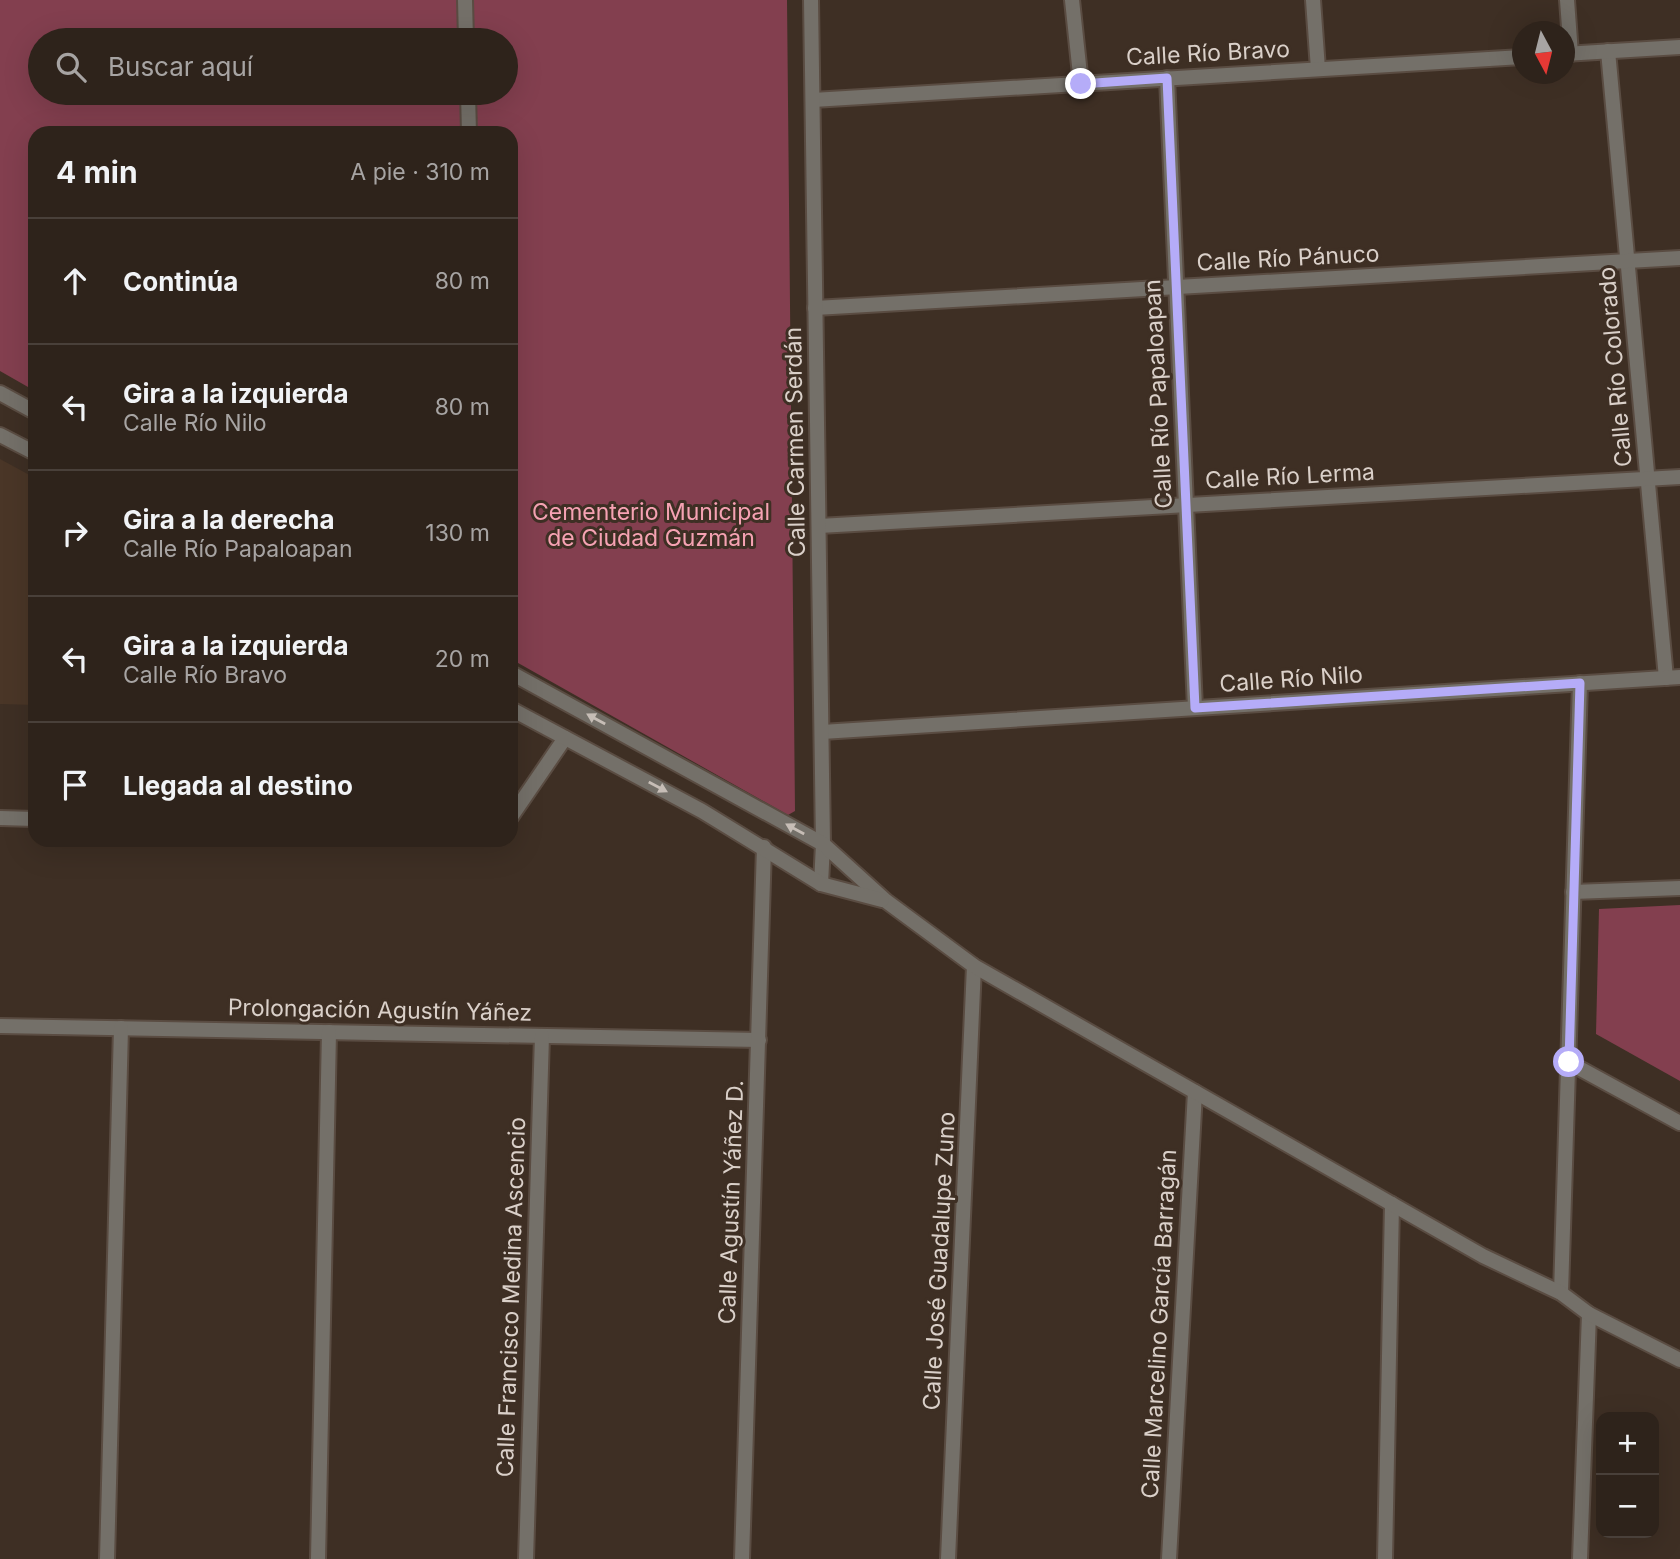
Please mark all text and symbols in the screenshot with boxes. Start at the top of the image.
north arrow [1512,21,1575,84]
search box [28,28,518,105]
street label: Calle Río Bravo [1125,35,1291,71]
icon: search [52,48,90,86]
text: Buscar aquí [108,51,253,82]
route end [1065,68,1096,99]
text: 4 min [56,154,138,190]
text: A pie · 310 m [350,158,490,186]
street label: Calle Río Pánuco [1196,239,1380,277]
icon: ahead [56,262,94,300]
text: Continúa [123,266,238,297]
street label: Calle Río Colorado [1592,266,1638,468]
text: 80 m [435,267,490,295]
street label: Calle Río Papaloapan [1138,279,1178,509]
street label: Calle Carmen Serdán [779,327,811,557]
text: Gira a la izquierda [123,378,349,409]
icon: left [56,388,94,426]
text: 80 m [435,393,490,421]
text: Calle Río Nilo [123,409,267,437]
street label: Calle Río Lerma [1204,458,1376,494]
park label: Cementerio Municipal de Ciudad Guzmán [532,498,770,552]
text: Gira a la derecha [123,504,335,535]
icon: right [56,514,94,552]
text: 130 m [425,519,490,547]
text: Calle Río Papaloapan [123,535,353,563]
text: Gira a la izquierda [123,630,349,661]
icon: left [56,640,94,678]
text: 20 m [435,645,490,673]
street label: Calle Río Nilo [1218,660,1364,698]
text: Calle Río Bravo [123,661,287,689]
one-way arrow [586,713,605,725]
icon: arrive [56,766,94,804]
text: Llegada al destino [123,770,353,801]
one-way arrow [648,781,667,793]
one-way arrow [785,823,805,834]
street label: Prolongación Agustín Yáñez [228,993,532,1027]
route start [1553,1046,1584,1077]
street label: Calle Agustín Yáñez D. [713,1079,749,1325]
street label: Calle José Guadalupe Zuno [917,1111,961,1411]
street label: Calle Francisco Medina Ascencio [491,1116,531,1478]
street label: Calle Marcelino García Barragán [1136,1149,1182,1499]
map controls [1596,1412,1659,1538]
button: + [1596,1412,1659,1475]
button: − [1596,1475,1659,1538]

